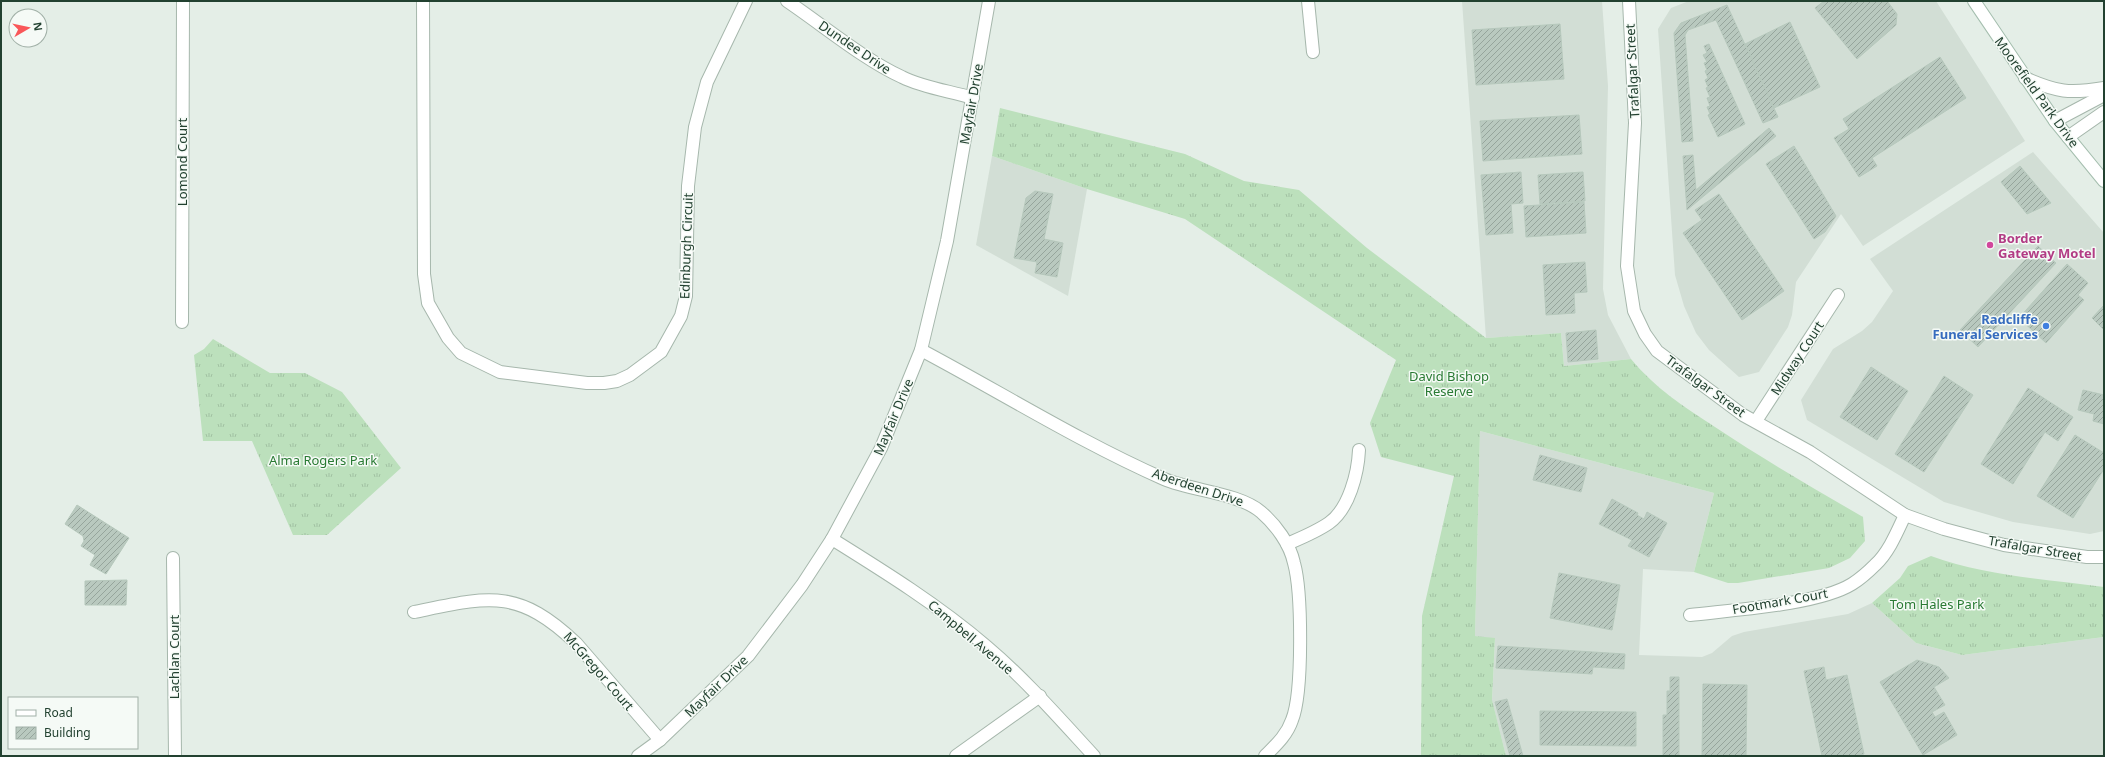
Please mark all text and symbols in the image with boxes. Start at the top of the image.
north arrow [8,8,48,48]
street label: Dundee Drive [815,16,895,78]
text: N [30,21,46,32]
street label: Trafalgar Street [1621,23,1643,119]
street label: Moorefield Park Drive [1991,33,2083,151]
street label: Mayfair Drive [955,62,987,146]
street label: Lomond Court [173,118,191,206]
street label: Edinburgh Circuit [675,192,697,299]
place label: Border Gateway Motel [1998,229,2096,262]
marker: Border Gateway Motel [1985,240,1995,250]
place label: Radcliffe Funeral Services [1933,310,2038,343]
street label: Midway Court [1766,317,1828,398]
marker: Radcliffe Funeral Services [2041,321,2051,331]
street label: Trafalgar Street [1663,351,1750,421]
park label: David Bishop Reserve [1409,367,1489,400]
street label: Mayfair Drive [869,376,917,458]
park label: Alma Rogers Park [269,451,377,469]
street label: Aberdeen Drive [1150,464,1246,510]
street label: Trafalgar Street [1987,531,2083,565]
street label: Footmark Court [1731,584,1829,618]
park label: Tom Hales Park [1890,595,1984,613]
street label: Campbell Avenue [924,596,1018,678]
street label: Lachlan Court [165,614,183,699]
street label: McGregor Court [560,628,638,714]
street label: Mayfair Drive [680,651,752,721]
legend [8,697,138,749]
text: Road [44,704,73,721]
text: Building [44,724,91,741]

